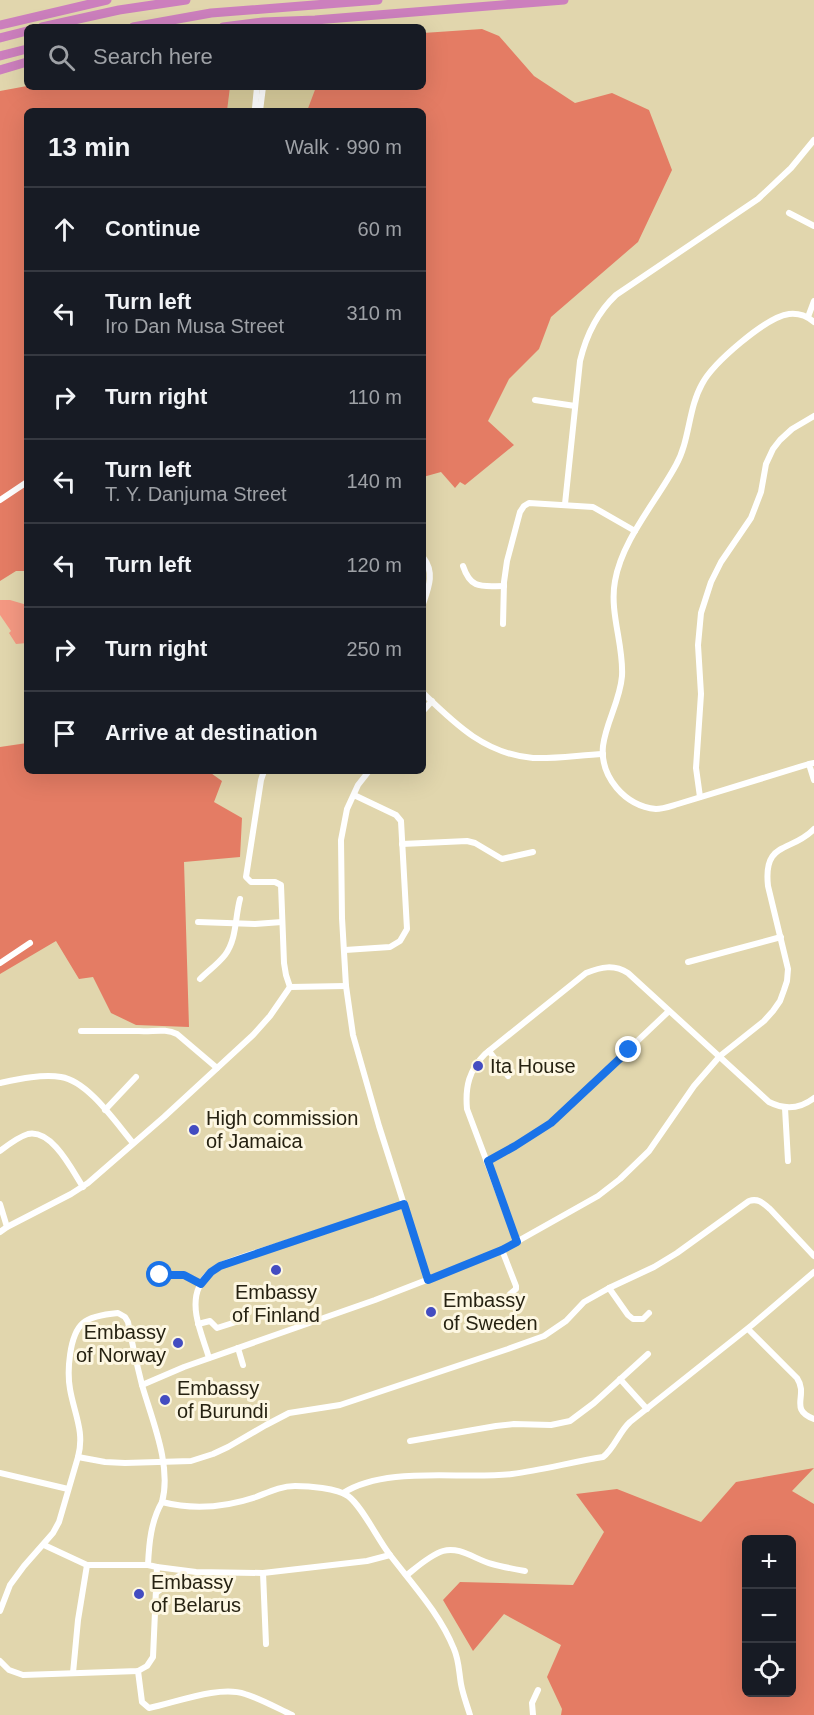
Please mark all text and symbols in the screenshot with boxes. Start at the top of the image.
search box [24,24,426,90]
icon: search [45,41,78,74]
text: Search here [93,44,213,69]
text: 13 min [48,132,130,162]
text: Walk · 990 m [285,136,402,158]
icon: ahead [48,213,81,246]
text: Continue [105,216,200,241]
text: 60 m [358,218,402,240]
text: Turn left [105,289,191,314]
icon: left [48,297,81,330]
text: 310 m [346,302,402,324]
text: Iro Dan Musa Street [105,315,284,337]
icon: right [48,381,81,414]
text: Turn right [105,384,207,409]
text: 110 m [348,386,402,408]
text: Turn left [105,457,191,482]
icon: left [48,465,81,498]
text: 140 m [346,470,402,492]
text: T. Y. Danjuma Street [105,483,287,505]
icon: left [48,549,81,582]
text: Turn left [105,552,191,577]
text: 120 m [346,554,402,576]
icon: right [48,633,81,666]
text: Turn right [105,636,207,661]
text: 250 m [346,638,402,660]
icon: arrive [48,717,81,750]
text: Arrive at destination [105,720,318,745]
route end [615,1036,641,1062]
place label: Ita House [490,1055,576,1077]
marker: Ita House [471,1059,485,1073]
place label: High commission of Jamaica [206,1107,358,1152]
marker: High commission of Jamaica [187,1123,201,1137]
route start [146,1261,172,1287]
marker: Embassy of Finland [269,1263,283,1277]
place label: Embassy of Finland [232,1281,320,1326]
place label: Embassy of Sweden [443,1289,538,1334]
marker: Embassy of Sweden [424,1305,438,1319]
place label: Embassy of Norway [76,1321,166,1366]
marker: Embassy of Norway [171,1336,185,1350]
place label: Embassy of Burundi [177,1377,268,1422]
marker: Embassy of Burundi [158,1393,172,1407]
map controls [742,1535,796,1697]
button: + [742,1535,796,1589]
place label: Embassy of Belarus [151,1571,241,1616]
marker: Embassy of Belarus [132,1587,146,1601]
button: − [742,1589,796,1643]
button: locate [742,1643,796,1697]

